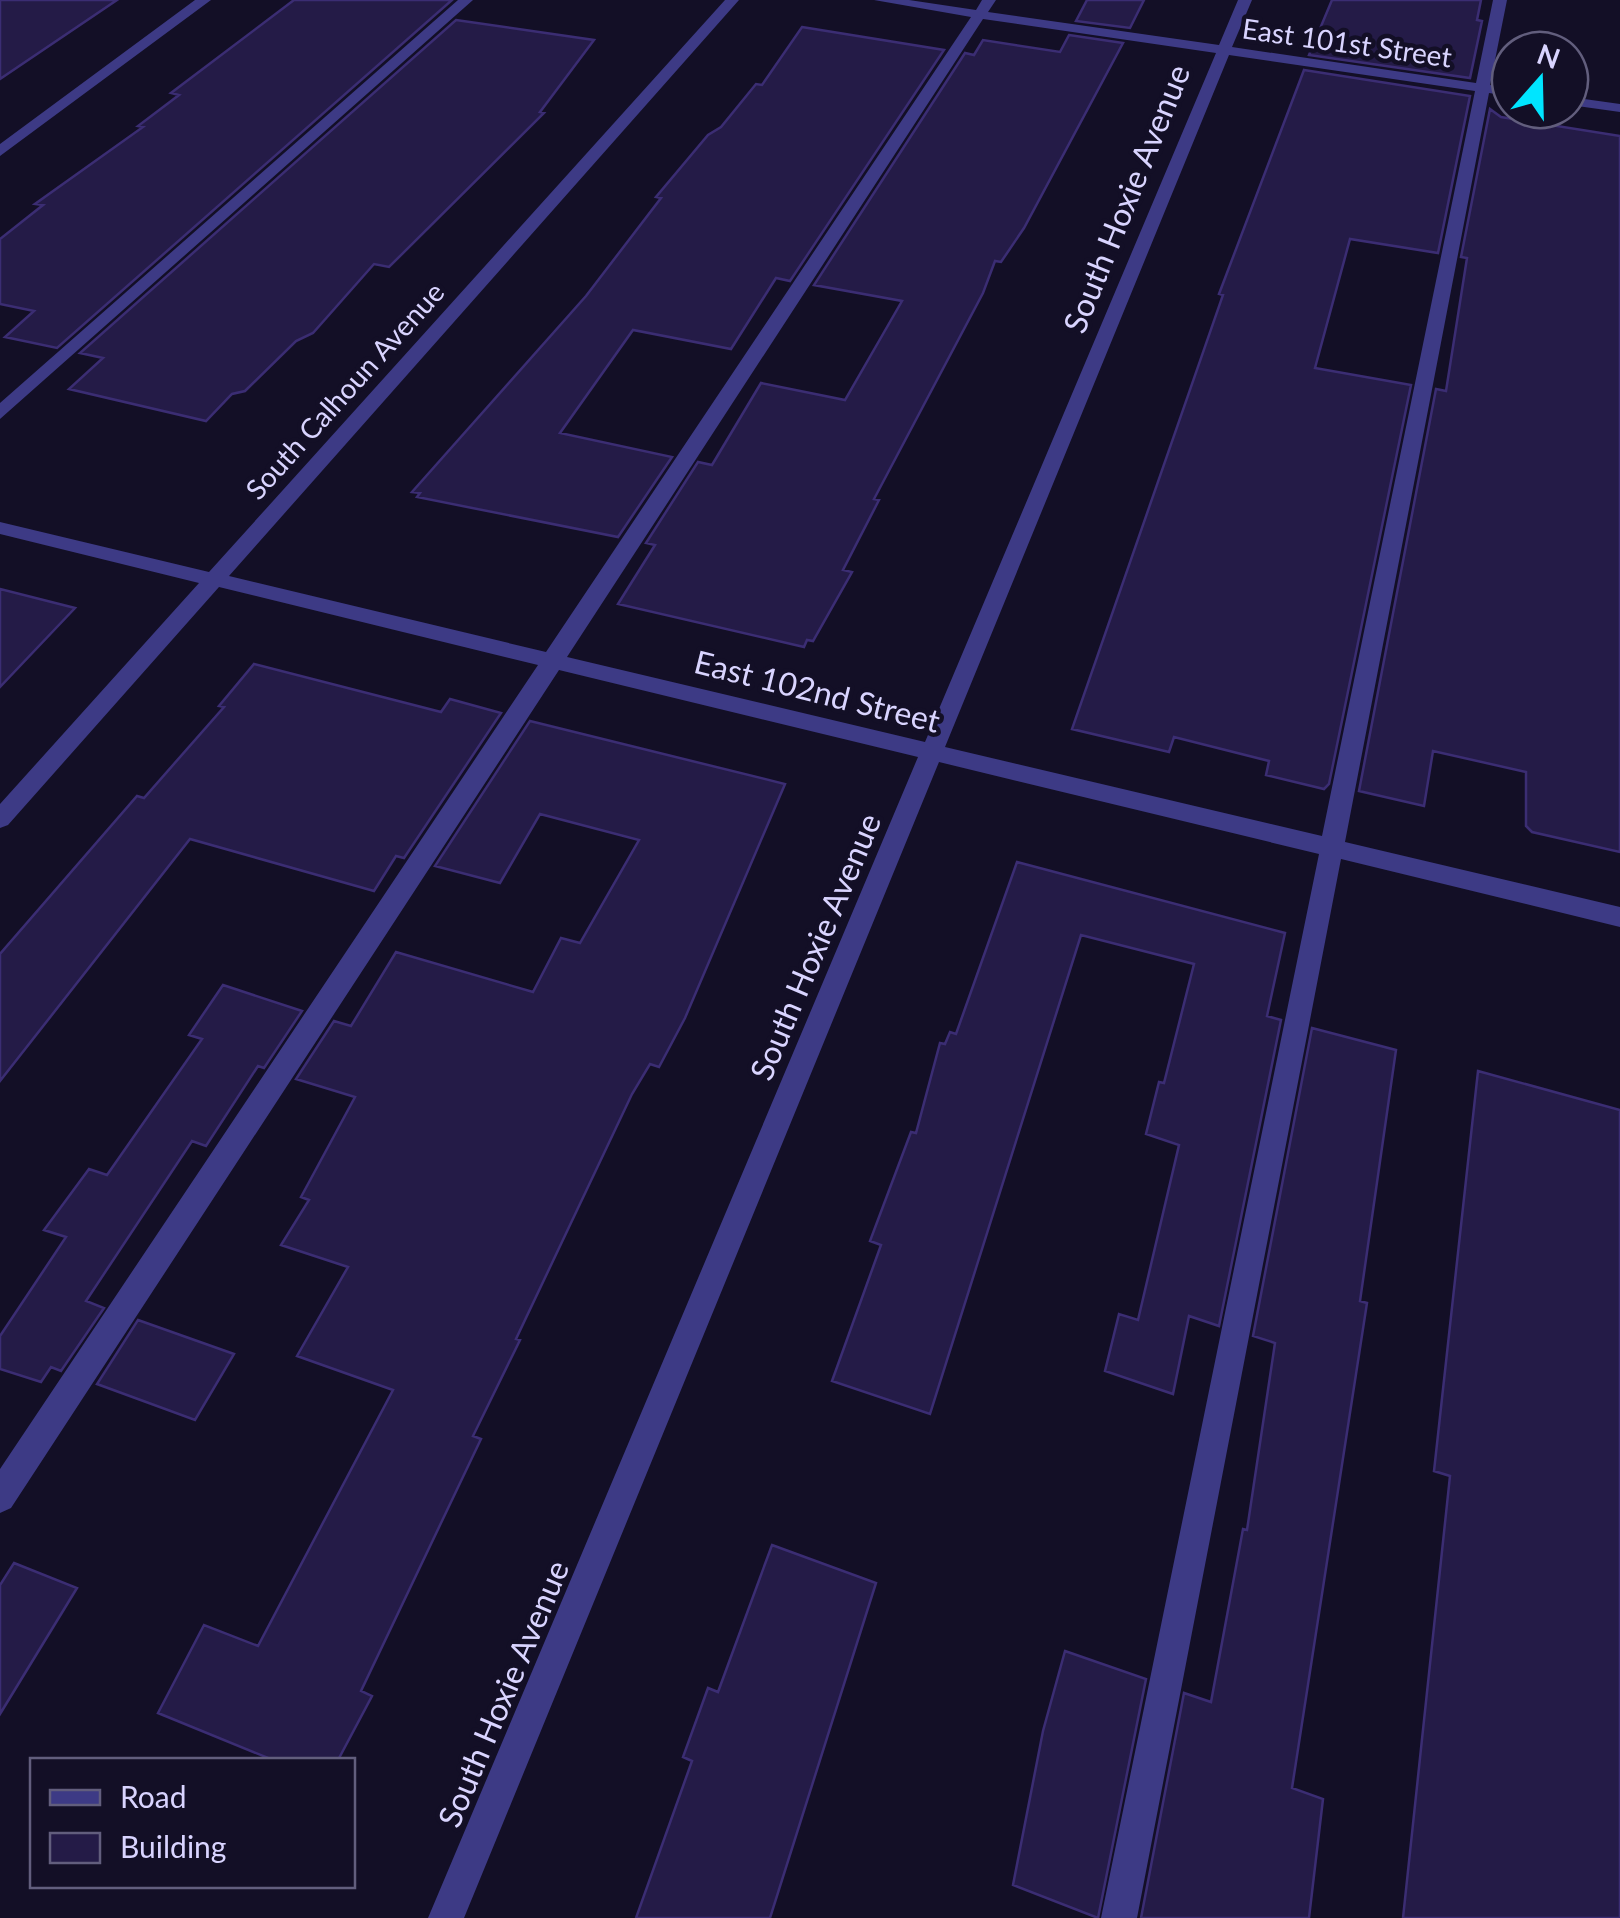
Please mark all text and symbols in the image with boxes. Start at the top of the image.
street label: East 101st Street [1240,10,1454,74]
north arrow [1490,30,1590,130]
text: N [1533,36,1565,75]
street label: South Hoxie Avenue [1054,59,1197,338]
street label: South Calhoun Avenue [238,275,451,506]
street label: East 102nd Street [691,641,945,740]
street label: South Hoxie Avenue [741,807,888,1086]
street label: South Hoxie Avenue [429,1554,576,1833]
legend [30,1758,355,1888]
text: Road [120,1778,187,1814]
text: Building [120,1828,226,1864]

